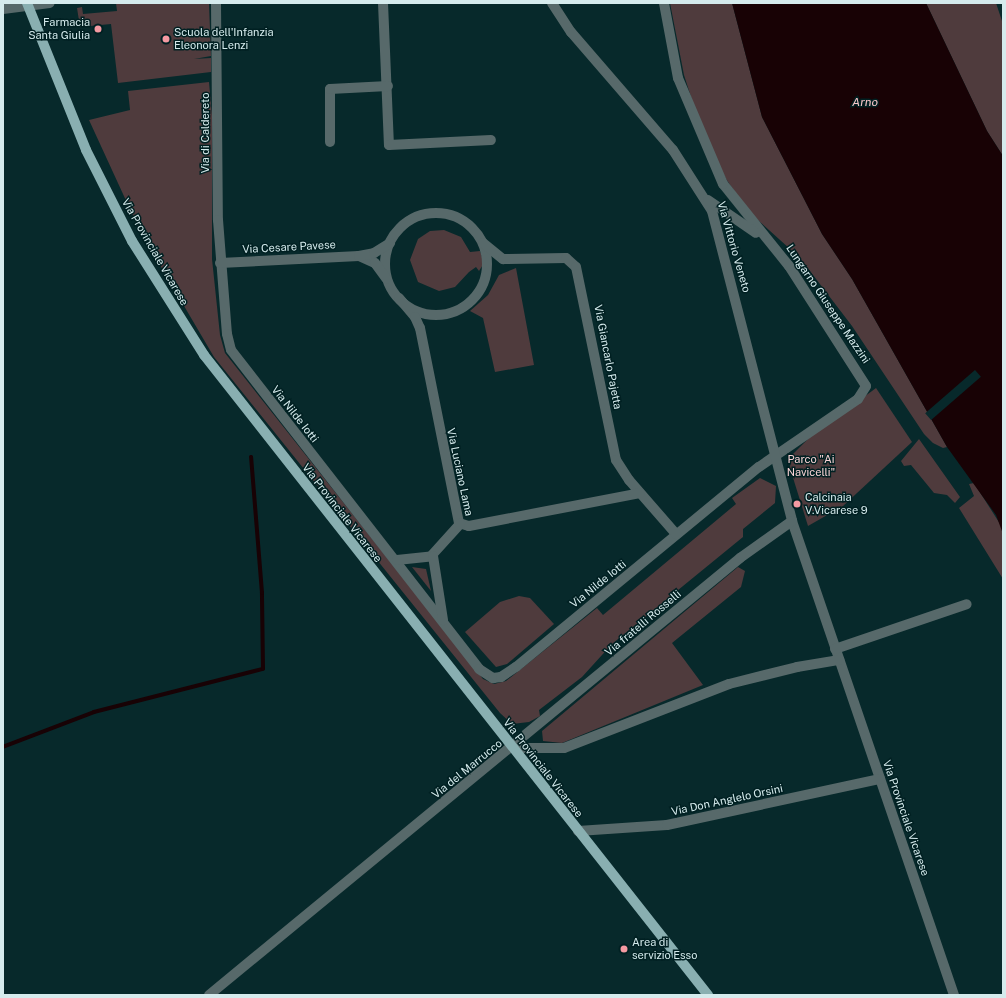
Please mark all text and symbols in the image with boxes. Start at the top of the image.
place label: Farmacia Santa Giulia [28,16,90,42]
marker: Farmacia Santa Giulia [93,24,103,34]
place label: Scuola dell'Infanzia Eleonora Lenzi [174,26,274,52]
marker: Scuola dell'Infanzia Eleonora Lenzi [161,34,171,44]
street label: Via di Caldereto [198,93,212,173]
water label: Arno [852,96,878,110]
street label: Via Provinciale Vicarese [119,196,191,308]
street label: Via Vittorio Veneto [715,200,753,294]
street label: Via Cesare Pavese [242,238,336,256]
street label: Lungarno Giuseppe Mazzini [783,242,873,366]
street label: Via Giancarlo Pajetta [591,304,625,410]
street label: Via Nilde Iotti [269,383,321,445]
street label: Via Luciano Lama [444,427,476,517]
park label: Parco "Ai Navicelli" [787,453,835,479]
street label: Via Provinciale Vicarese [299,461,385,565]
place label: Calcinaia V.Vicarese 9 [805,491,868,517]
marker: Calcinaia V.Vicarese 9 [792,499,802,509]
street label: Via Nilde Iotti [567,557,629,611]
street label: Via fratelli Rosselli [602,587,684,659]
street label: Via Provinciale Vicarese [500,716,586,820]
street label: Via del Marrucco [429,737,505,801]
street label: Via Provinciale Vicarese [880,758,932,878]
street label: Via Don Anglelo Orsini [670,782,784,818]
place label: Area di servizio Esso [632,936,697,962]
marker: Area di servizio Esso [619,944,629,954]

